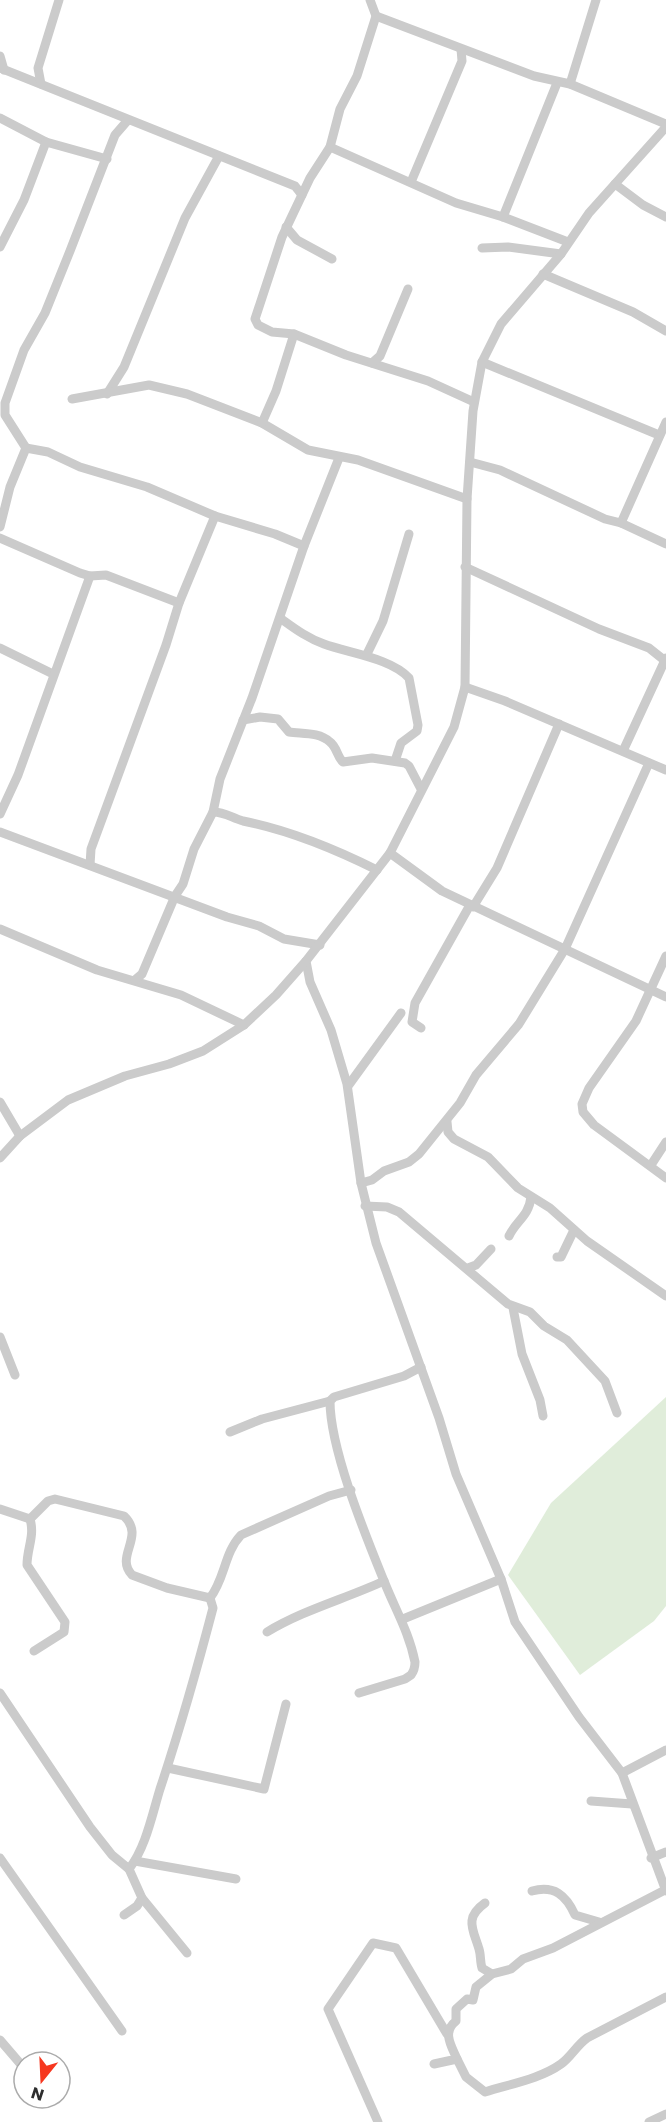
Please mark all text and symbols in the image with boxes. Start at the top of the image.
north arrow [12,2050,72,2110]
text: N [28,2081,47,2107]

